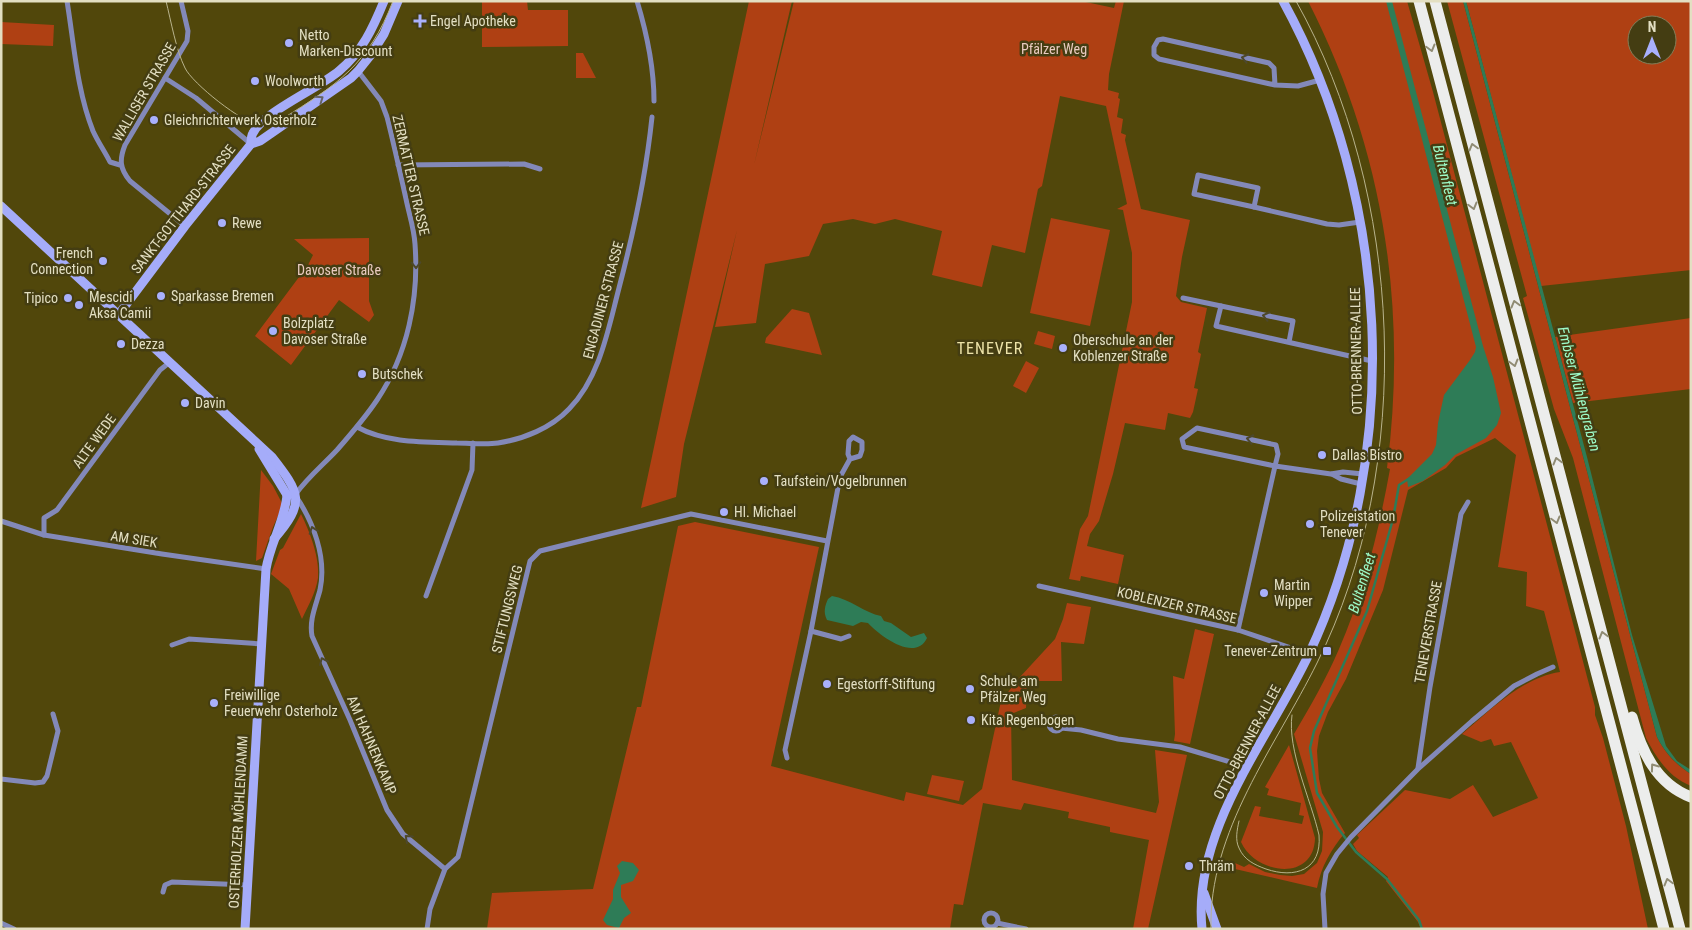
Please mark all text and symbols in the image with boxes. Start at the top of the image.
place label: Engel Apotheke [430,13,516,29]
marker: Engel Apotheke [414,15,426,27]
north arrow [1627,15,1677,65]
text: N [1648,19,1656,35]
place label: Netto Marken-Discount [299,27,392,59]
marker: Netto Marken-Discount [283,37,295,49]
street label: WALLISER STRASSE [109,40,179,144]
park label: Pfälzer Weg [1021,41,1087,57]
one-way arrow [1426,44,1436,52]
one-way arrow [1241,53,1250,63]
place label: Woolworth [265,73,324,89]
marker: Woolworth [249,75,261,87]
one-way arrow [315,96,324,105]
place label: Gleichrichterwerk Osterholz [164,112,317,128]
street label: ZERMATTER STRASSE [389,113,433,237]
marker: Gleichrichterwerk Osterholz [148,114,160,126]
street label: SANKT-GOTTHARD-STRASSE [128,141,238,277]
water label: Bultenfleet [1429,143,1461,208]
one-way arrow [1469,144,1479,152]
one-way arrow [1467,201,1477,209]
place label: Rewe [232,215,262,231]
marker: Rewe [216,217,228,229]
street label: ENGADINER STRASSE [580,239,626,361]
place label: French Connection [30,245,93,277]
marker: French Connection [97,255,109,267]
one-way arrow [410,261,421,269]
park label: Davoser Straße [297,262,381,278]
street label: OTTO-BRENNER-ALLEE [1347,287,1365,415]
place label: Sparkasse Bremen [171,288,274,304]
place label: Mescidi Aksa Camii [89,289,151,321]
place label: Tipico [24,290,58,306]
marker: Sparkasse Bremen [155,290,167,302]
marker: Tipico [62,292,74,304]
marker: Mescidi Aksa Camii [73,299,85,311]
one-way arrow [1510,300,1521,309]
one-way arrow [1261,311,1270,321]
place label: Bolzplatz Davoser Straße [283,315,367,347]
marker: Bolzplatz Davoser Straße [267,325,279,337]
water label: Embser Mühlengraben [1554,325,1604,453]
place label: Oberschule an der Koblenzer Straße [1073,332,1173,364]
place label: Dezza [131,336,165,352]
marker: Dezza [115,338,127,350]
district label: TENEVER [957,339,1023,358]
marker: Oberschule an der Koblenzer Straße [1057,342,1069,354]
one-way arrow [1508,358,1519,367]
place label: Butschek [372,366,424,382]
marker: Butschek [356,368,368,380]
place label: Davin [195,395,226,411]
marker: Davin [179,397,191,409]
street label: ALTE WEDE [69,411,119,471]
one-way arrow [1246,434,1254,445]
place label: Dallas Bistro [1332,447,1402,463]
marker: Dallas Bistro [1316,449,1328,461]
one-way arrow [1552,457,1563,466]
place label: Taufstein/Vogelbrunnen [774,473,907,489]
marker: Taufstein/Vogelbrunnen [758,475,770,487]
place label: Hl. Michael [734,504,796,520]
marker: Hl. Michael [718,506,730,518]
place label: Polizeistation Tenever [1320,508,1395,540]
one-way arrow [1550,515,1560,523]
marker: Polizeistation Tenever [1304,518,1316,530]
one-way arrow [309,526,319,535]
street label: AM SIEK [109,527,159,551]
water label: Bultenfleet [1344,550,1380,615]
street label: STIFTUNGSWEG [488,563,526,655]
place label: Martin Wipper [1274,577,1313,609]
street label: TENEVERSTRASSE [1411,580,1445,684]
street label: KOBLENZER STRASSE [1116,583,1238,627]
marker: Martin Wipper [1258,587,1270,599]
one-way arrow [1598,632,1608,640]
place label: Tenever-Zentrum [1224,643,1317,659]
marker: Tenever-Zentrum [1321,645,1333,657]
one-way arrow [318,657,329,666]
place label: Schule am Pfälzer Weg [980,673,1046,705]
place label: Egestorff-Stiftung [837,676,935,692]
marker: Egestorff-Stiftung [821,678,833,690]
street label: OTTO-BRENNER-ALLEE [1210,682,1284,802]
marker: Schule am Pfälzer Weg [964,683,976,695]
place label: Freiwillige Feuerwehr Osterholz [224,687,338,719]
street label: AM HAHNENKAMP [344,693,400,797]
marker: Freiwillige Feuerwehr Osterholz [208,697,220,709]
place label: Kita Regenbogen [981,712,1074,728]
marker: Kita Regenbogen [965,714,977,726]
street label: OSTERHOLZER MÖHLENDAMM [225,735,251,909]
one-way arrow [1651,763,1660,773]
one-way arrow [404,834,413,843]
place label: Thräm [1199,858,1234,874]
marker: Thräm [1183,860,1195,872]
one-way arrow [1663,878,1673,886]

